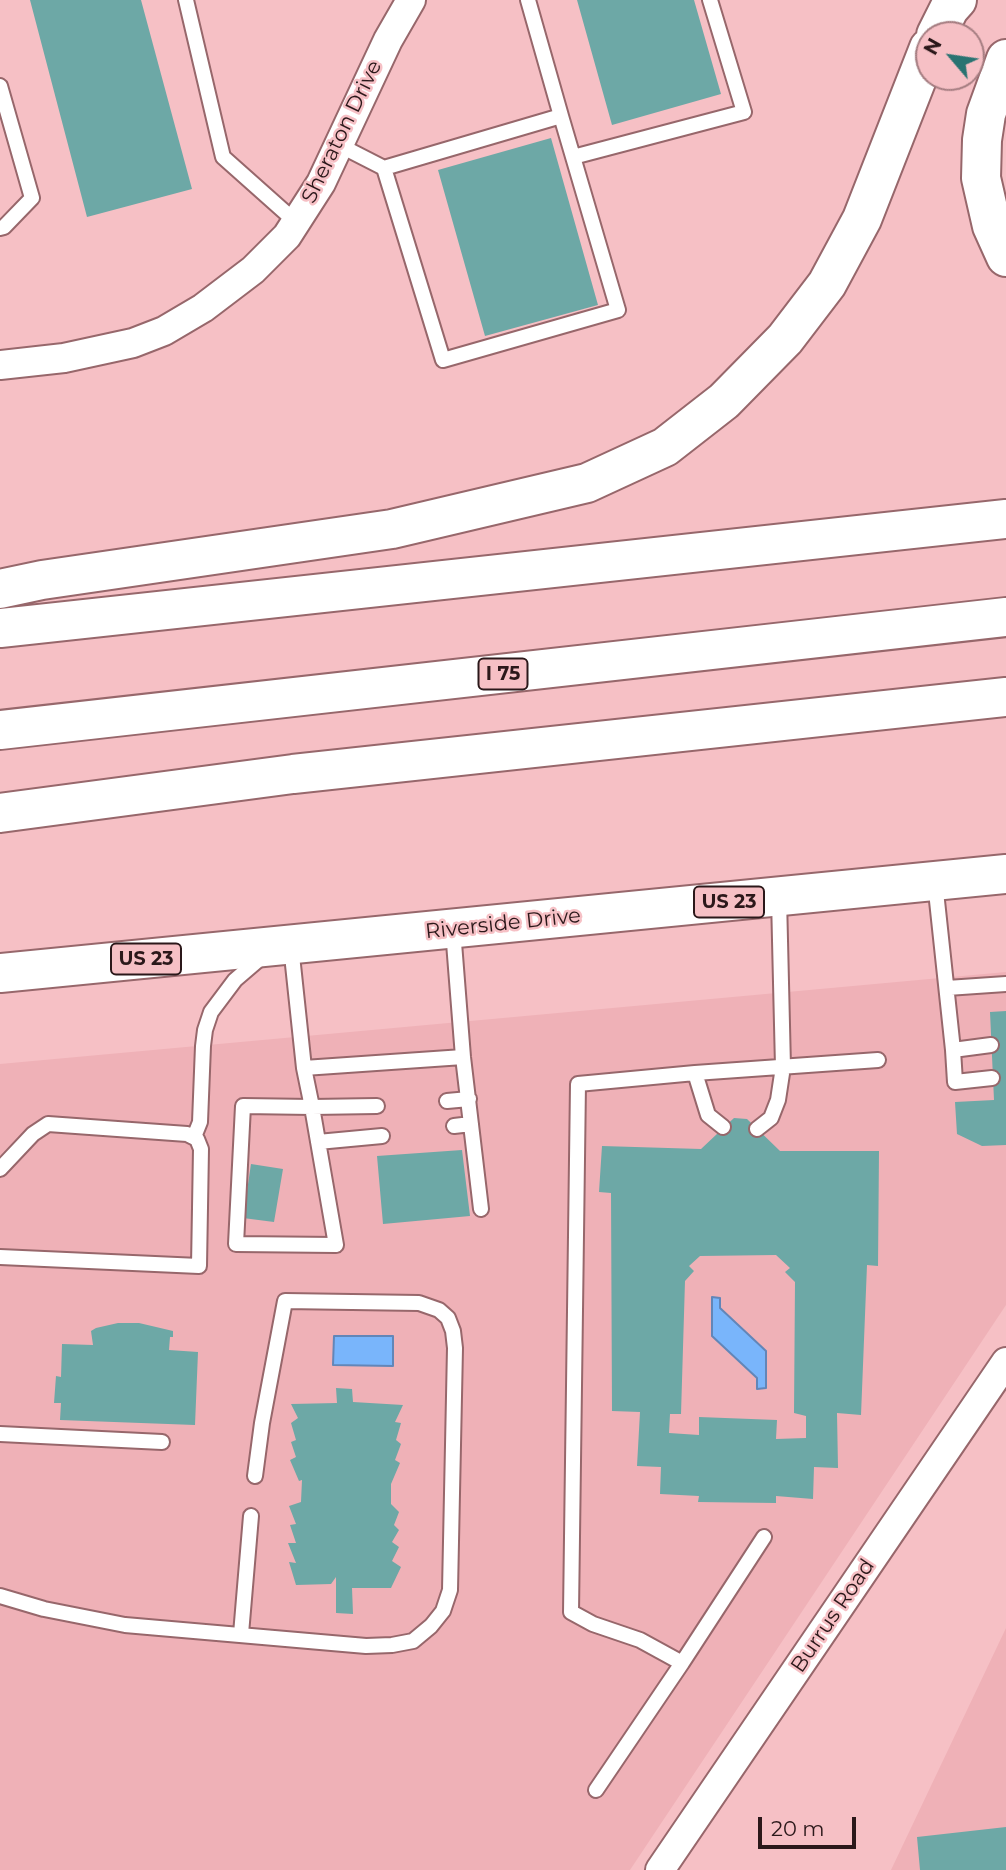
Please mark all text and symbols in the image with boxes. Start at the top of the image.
north arrow [915,21,985,91]
text: N [919,34,947,59]
street label: Sheraton Drive [297,56,387,208]
road number: I 75 [478,659,528,690]
road number: US 23 [694,887,764,918]
street label: Riverside Drive [424,903,582,945]
road number: US 23 [111,944,181,974]
street label: Burrus Road [786,1554,880,1678]
scale bar [761,1804,859,1848]
text: 20 m [771,1816,825,1841]

